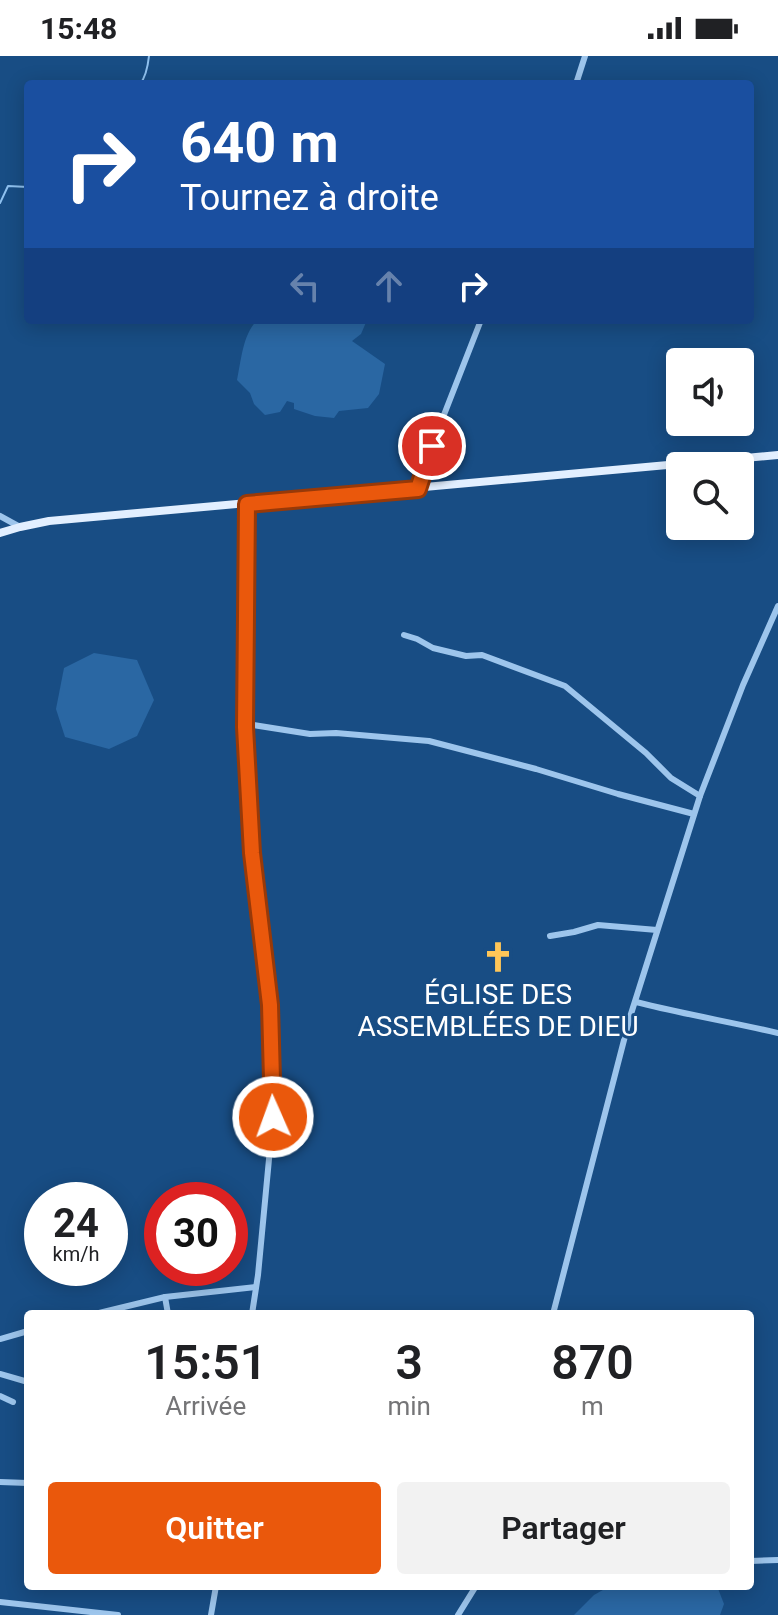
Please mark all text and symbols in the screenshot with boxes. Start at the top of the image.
text: 15:48 [40,11,117,46]
text: 640 m [180,110,339,176]
icon: right [48,112,152,216]
text: Tournez à droite [180,177,439,219]
icon: left [283,264,327,308]
icon: ahead [367,264,411,308]
icon: right [451,264,495,308]
map controls [666,348,754,540]
button: sound [666,348,754,436]
pin [398,412,466,480]
icon: arrive [410,424,454,468]
button: search [666,452,754,540]
church icon: ÉGLISE DES ASSEMBLÉES DE DIEU [481,940,515,974]
place label: ÉGLISE DES ASSEMBLÉES DE DIEU [357,978,639,1043]
position arrow [231,1075,315,1159]
speed limit sign: 30 [144,1182,248,1286]
text: 24 [53,1200,99,1247]
text: km/h [53,1242,99,1266]
text: 15:51 [144,1334,267,1391]
text: 3 [396,1334,423,1391]
text: 870 [551,1334,634,1391]
text: Arrivée [165,1391,246,1421]
text: min [387,1391,431,1421]
text: m [581,1391,604,1421]
button: Quitter [48,1482,381,1574]
button: Partager [397,1482,730,1574]

